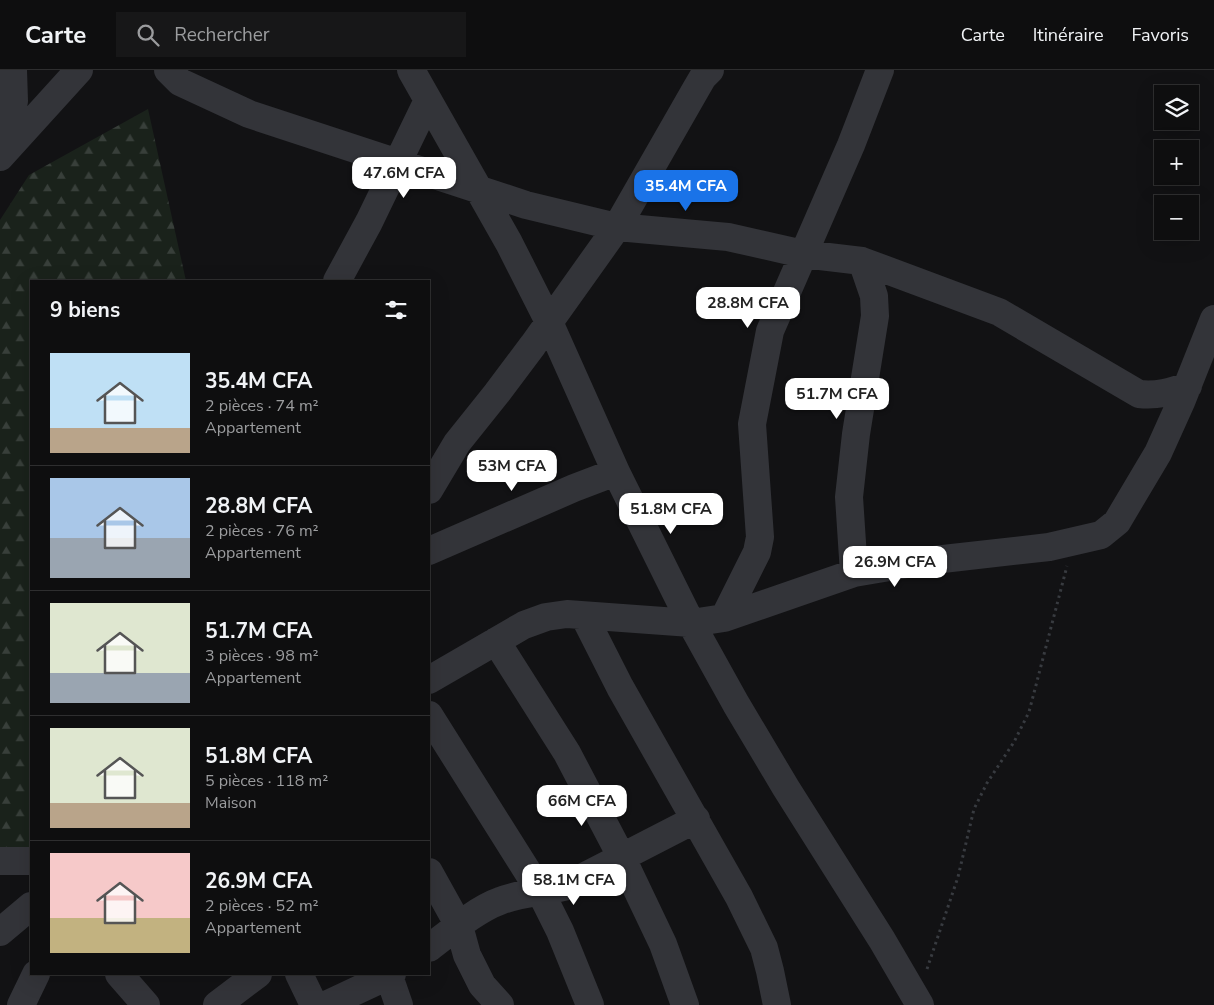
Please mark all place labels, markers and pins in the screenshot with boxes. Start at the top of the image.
pin: 47.6M CFA [347,156,461,199]
pin: 35.4M CFA [629,170,743,212]
pin: 28.8M CFA [691,286,805,329]
pin: 51.7M CFA [780,378,894,420]
pin: 53M CFA [466,450,558,492]
pin: 51.8M CFA [614,492,728,535]
pin: 26.9M CFA [838,546,952,588]
pin: 66M CFA [536,784,628,827]
pin: 58.1M CFA [517,864,631,906]

